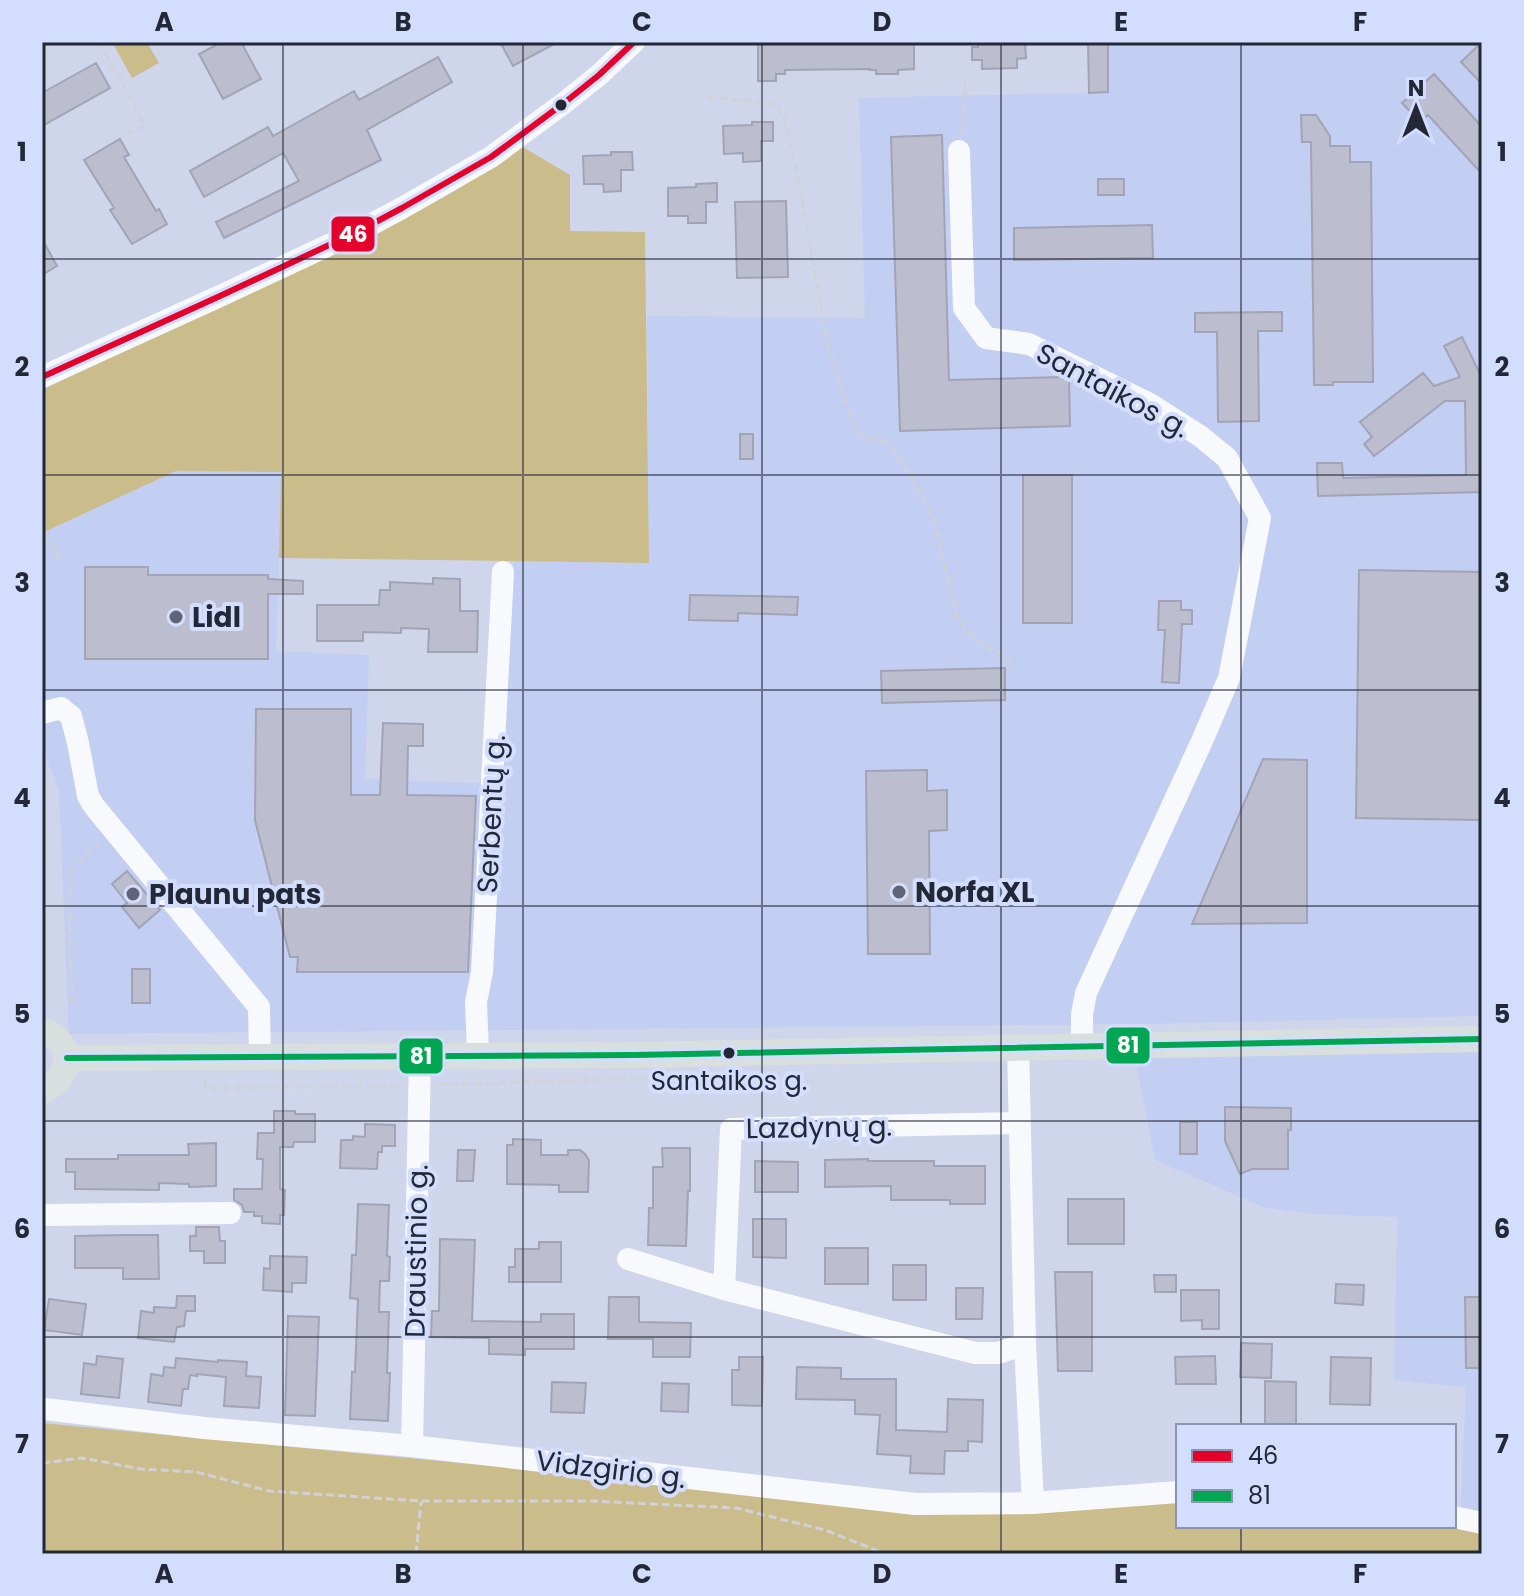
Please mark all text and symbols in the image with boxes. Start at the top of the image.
text: A [154,4,174,40]
text: B [394,4,412,40]
text: C [632,4,652,40]
text: D [873,4,892,40]
text: E [1114,4,1128,40]
text: F [1353,4,1367,40]
north arrow [1376,68,1456,148]
text: N [1408,73,1424,104]
unlabelled marker [553,97,569,113]
text: 1 [17,134,27,170]
text: 1 [1497,134,1507,170]
line badge: 46 [330,215,376,253]
text: 46 [339,219,367,250]
street label: Santaikos g. [1029,334,1196,447]
text: 2 [15,349,30,385]
text: 2 [1495,349,1510,385]
text: 3 [14,565,30,601]
text: 3 [1494,565,1510,601]
place label: Lidl [192,598,241,637]
marker: Lidl [167,608,185,626]
street label: Serbentų g. [468,734,515,894]
text: 4 [13,780,31,816]
text: 4 [1493,780,1511,816]
place label: Norfa XL [915,873,1034,912]
place label: Plaunu pats [149,875,321,914]
marker: Norfa XL [890,883,908,901]
marker: Plaunu pats [124,885,142,903]
text: 5 [14,996,30,1032]
text: 5 [1494,996,1510,1032]
line badge: 81 [1105,1026,1151,1065]
text: 81 [1117,1030,1139,1061]
line badge: 81 [398,1037,444,1075]
text: 81 [410,1041,432,1072]
marker: Santaikos g. [721,1045,737,1061]
place label: Santaikos g. [651,1063,807,1099]
street label: Lazdynų g. [745,1107,893,1148]
street label: Draustinio g. [395,1164,438,1338]
text: 6 [14,1211,30,1247]
text: 6 [1494,1211,1510,1247]
legend [1176,1424,1456,1528]
text: 7 [15,1426,29,1462]
text: 7 [1495,1426,1509,1462]
text: 46 [1248,1439,1278,1472]
street label: Vidzgirio g. [534,1441,688,1498]
text: 81 [1248,1479,1271,1512]
text: A [154,1556,174,1592]
text: B [394,1556,412,1592]
text: C [632,1556,652,1592]
text: D [873,1556,892,1592]
text: E [1114,1556,1128,1592]
text: F [1353,1556,1367,1592]

